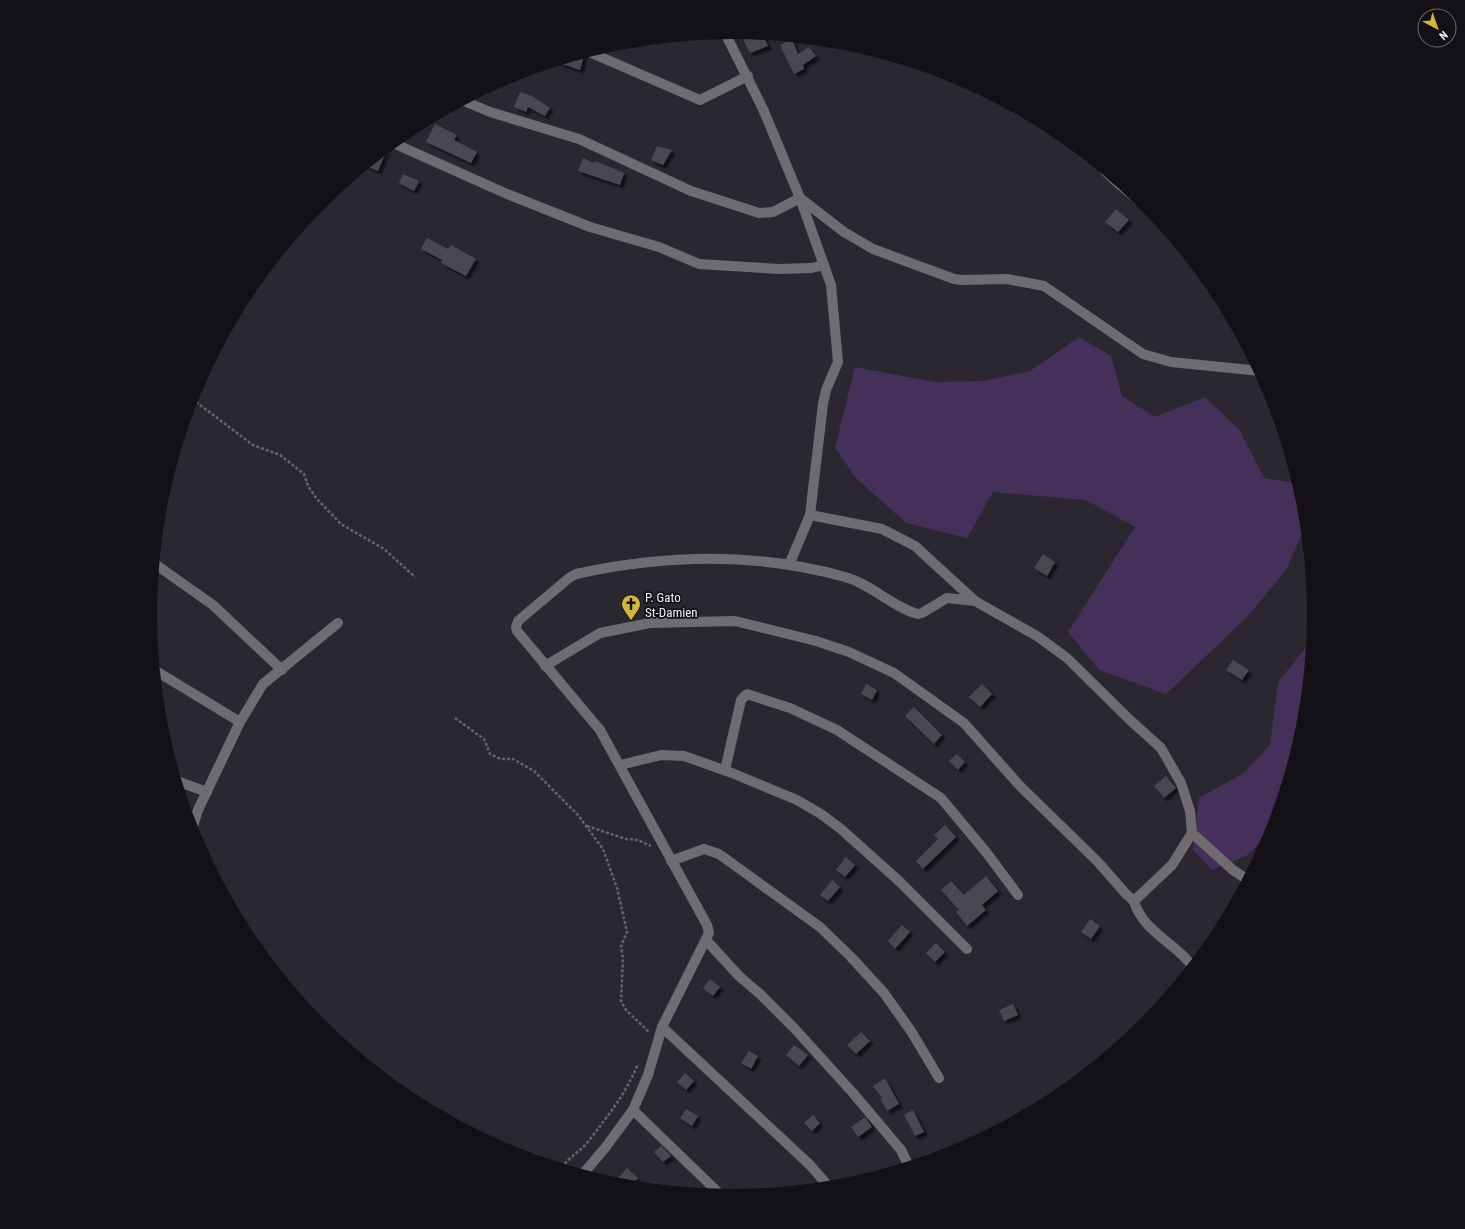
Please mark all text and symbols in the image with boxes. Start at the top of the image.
north arrow [1417,8,1457,48]
text: N [1436,28,1450,42]
place label: P. Gato St-Damien [645,590,698,620]
church icon: P. Gato St-Damien [620,593,642,621]

